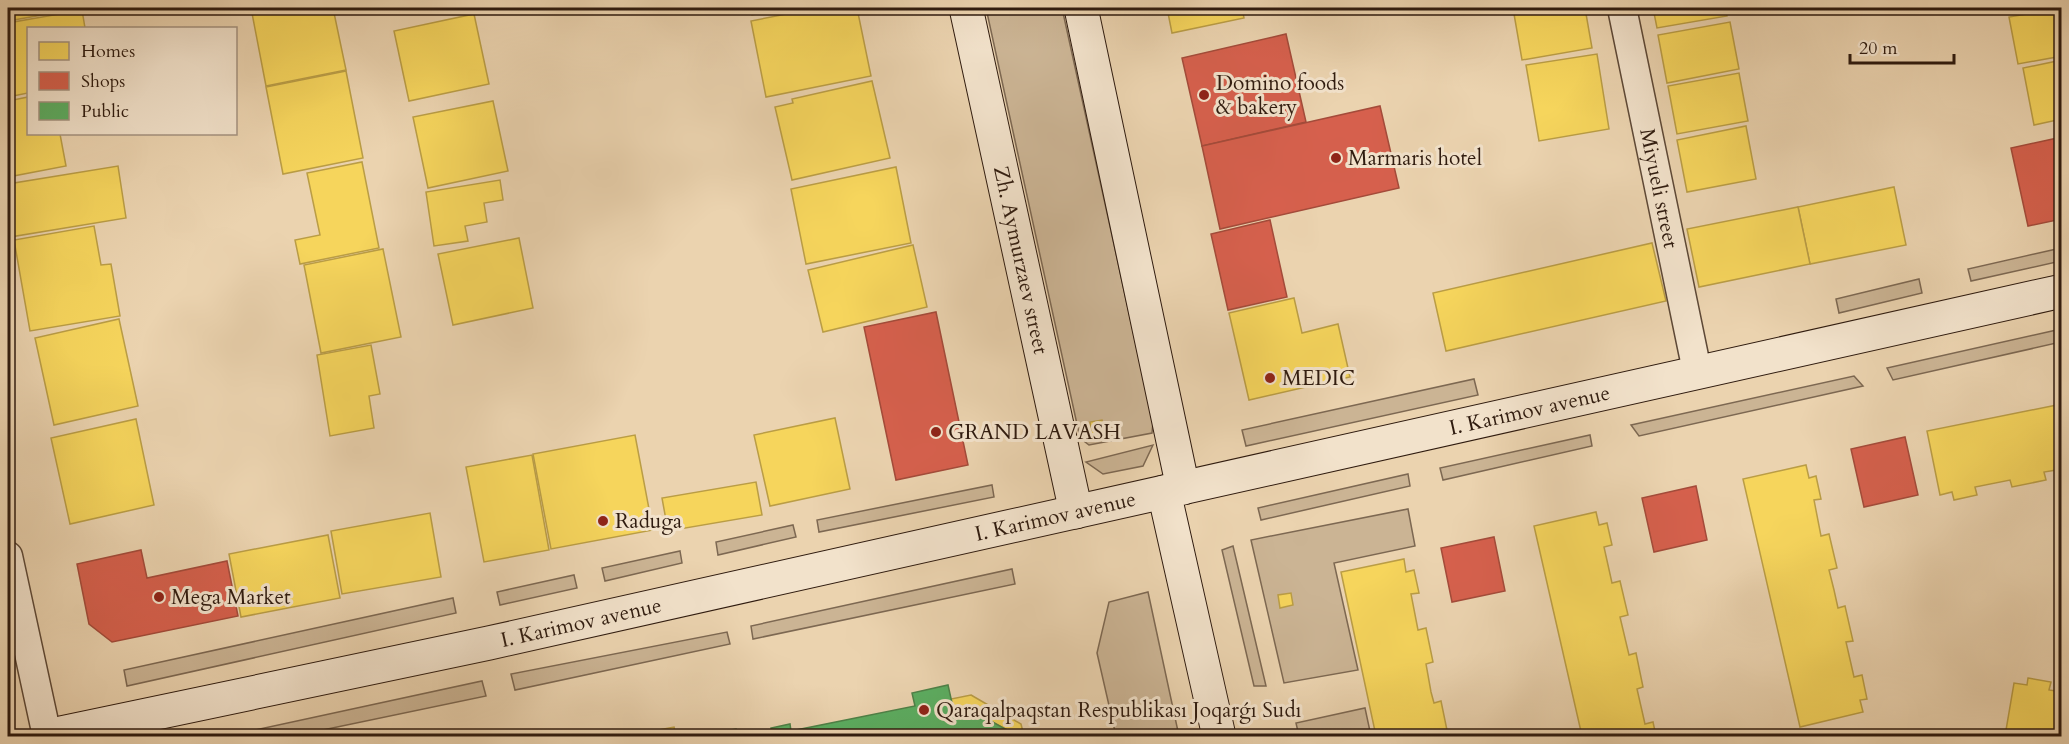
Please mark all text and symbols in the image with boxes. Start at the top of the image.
legend [27,27,237,135]
scale bar [1850,27,1954,65]
text: 20 m [1859,36,1898,61]
text: Homes [81,39,135,64]
text: Shops [81,69,125,94]
place label: Domino foods & bakery [1216,69,1344,122]
marker: Domino foods & bakery [1197,88,1211,102]
text: Public [81,99,129,124]
street label: Miyueli street [1633,126,1686,251]
place label: Marmaris hotel [1348,144,1482,173]
marker: Marmaris hotel [1329,151,1343,165]
street label: Zh. Aymurzaev street [986,163,1056,357]
place label: MEDIC [1282,364,1355,393]
marker: MEDIC [1263,371,1277,385]
street label: I. Karimov avenue [1446,378,1613,442]
place label: GRAND LAVASH [948,418,1121,447]
marker: GRAND LAVASH [929,425,943,439]
street label: I. Karimov avenue [972,484,1139,548]
place label: Raduga [615,507,682,536]
marker: Raduga [596,514,610,528]
place label: Mega Market [171,583,291,612]
marker: Mega Market [152,590,166,604]
street label: I. Karimov avenue [498,590,664,654]
place label: Qaraqalpaqstan Respublikası Joqarǵı Sudı [936,696,1302,725]
marker: Qaraqalpaqstan Respublikası Joqarǵı Sudı [917,703,931,717]

